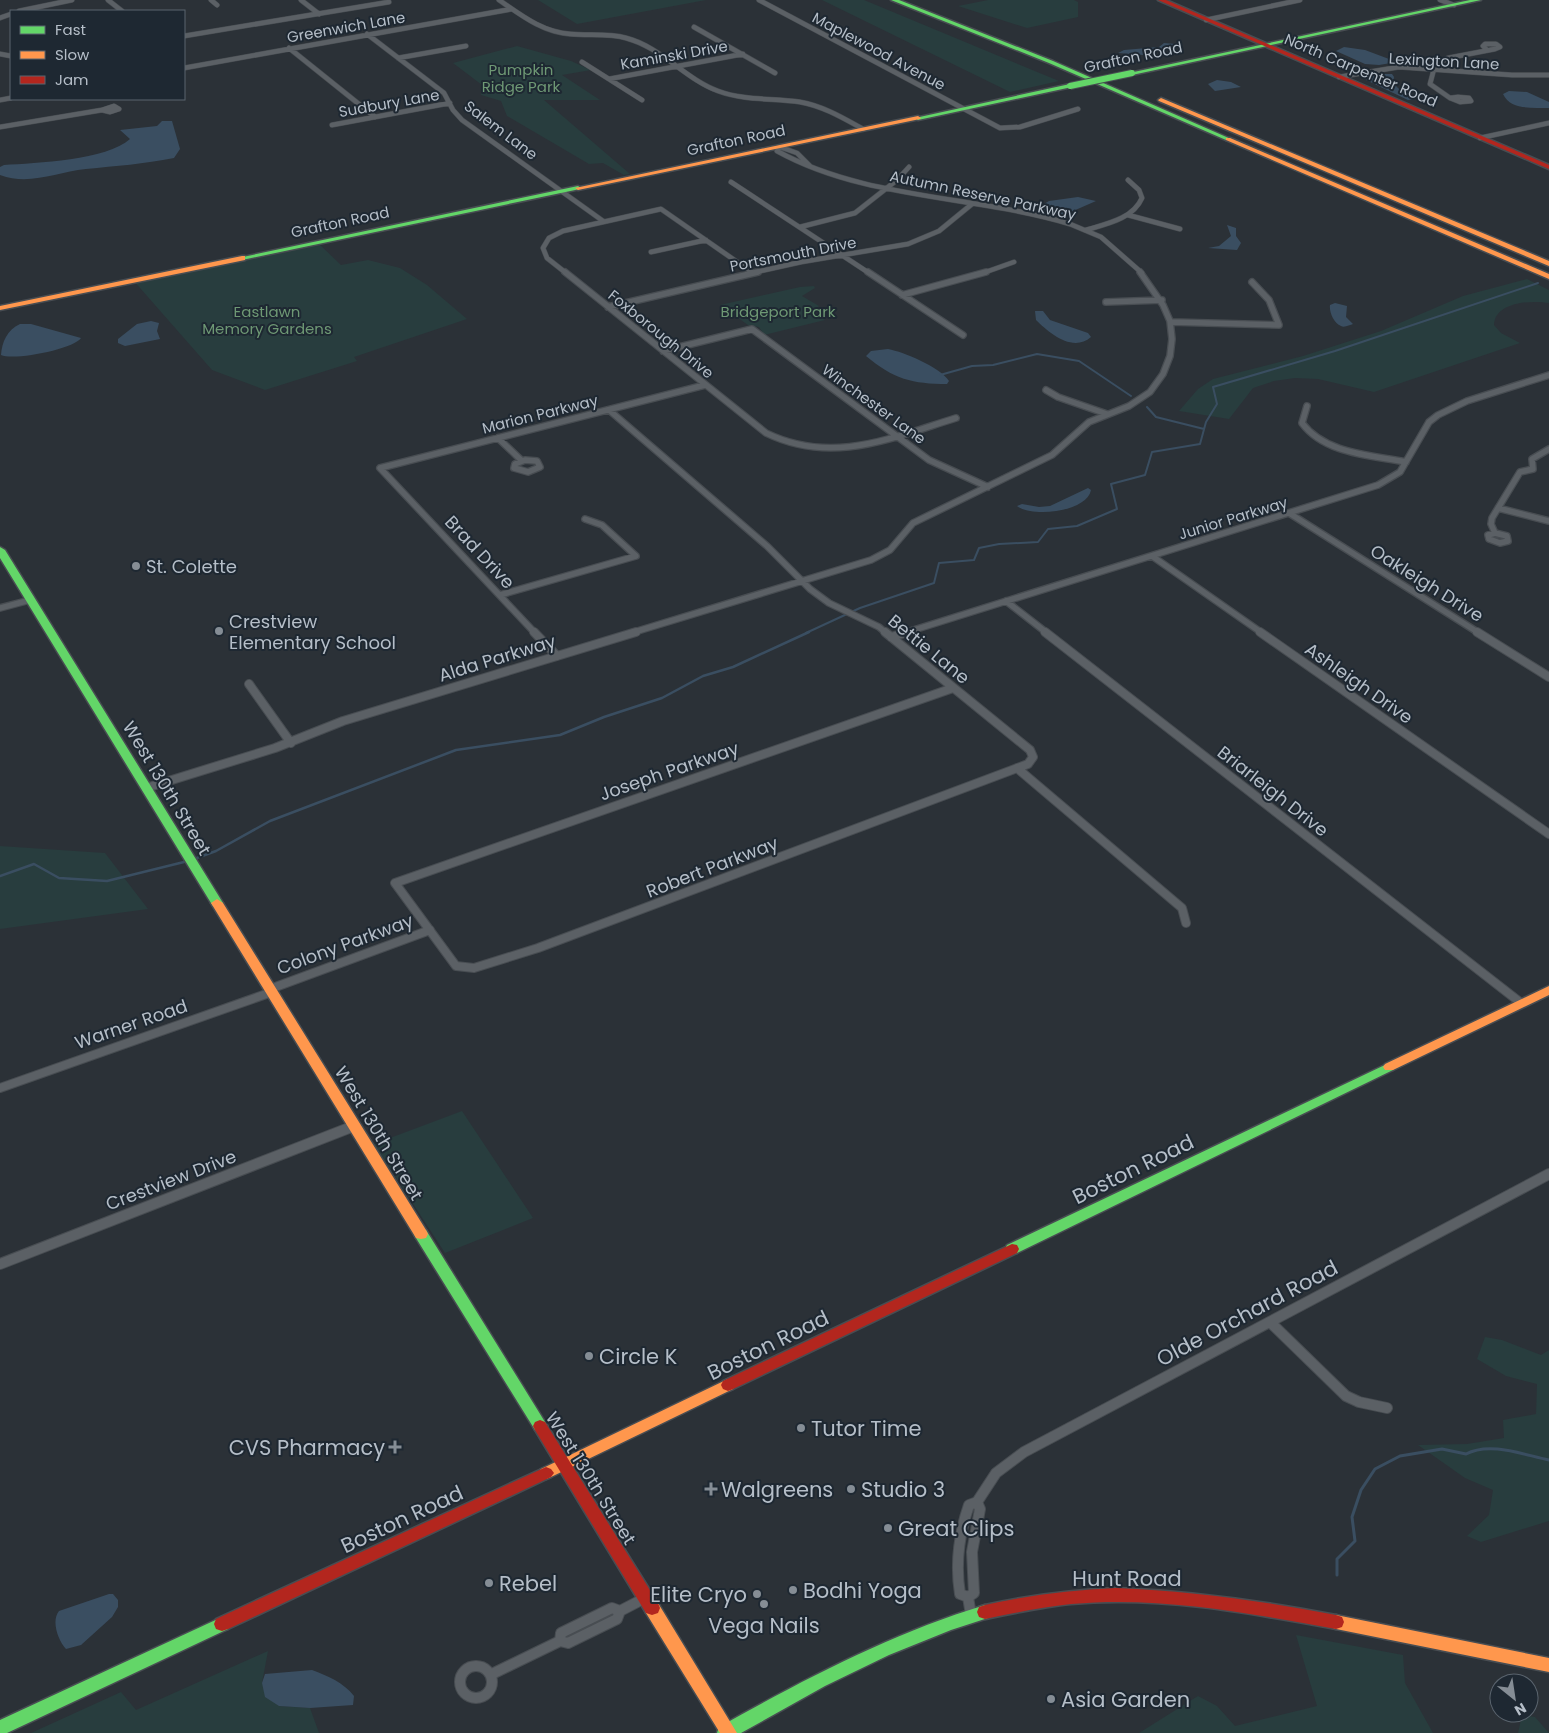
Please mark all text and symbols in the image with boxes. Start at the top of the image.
street label: Greenwich Lane [285,6,407,48]
street label: Maplewood Avenue [809,7,949,95]
legend [10,10,185,100]
text: Fast [55,19,86,40]
street label: North Carpenter Road [1281,28,1441,112]
street label: Kaminski Drive [619,35,729,75]
street label: Grafton Road [1082,36,1184,78]
text: Slow [55,44,90,65]
street label: Lexington Lane [1388,48,1500,74]
park label: Pumpkin Ridge Park [482,59,561,97]
text: Jam [55,69,89,90]
street label: Sudbury Lane [337,84,441,122]
street label: Salem Lane [460,95,542,165]
street label: Grafton Road [685,119,787,161]
street label: Autumn Reserve Parkway [888,165,1079,225]
street label: Grafton Road [289,201,391,243]
street label: Portsmouth Drive [728,231,858,277]
street label: Foxborough Drive [604,285,718,383]
park label: Eastlawn Memory Gardens [202,301,332,339]
park label: Bridgeport Park [720,301,836,322]
street label: Winchester Lane [818,359,930,449]
street label: Marion Parkway [480,389,601,439]
street label: Junior Parkway [1176,491,1291,545]
street label: Brad Drive [439,510,521,594]
street label: Oakleigh Drive [1366,538,1488,628]
place label: St. Colette [146,554,237,579]
marker: St. Colette [130,560,142,572]
street label: Bettie Lane [883,608,975,690]
place label: Crestview Elementary School [229,609,396,655]
marker: Crestview Elementary School [213,625,225,637]
street label: Alda Parkway [435,628,559,688]
street label: Ashleigh Drive [1300,636,1418,730]
street label: West 130th Street [117,716,217,860]
street label: Joseph Parkway [596,735,742,807]
street label: Briarleigh Drive [1212,740,1334,842]
street label: Robert Parkway [642,830,782,904]
street label: Colony Parkway [273,908,417,980]
street label: Warner Road [71,993,191,1055]
street label: West 130th Street [329,1061,429,1205]
street label: Boston Road [1067,1127,1199,1211]
street label: Crestview Drive [102,1144,240,1216]
street label: Olde Orchard Road [1151,1253,1343,1373]
street label: Boston Road [702,1303,834,1387]
place label: Circle K [599,1342,678,1371]
marker: Circle K [583,1350,595,1362]
street label: West 130th Street [540,1407,642,1549]
place label: Tutor Time [811,1414,922,1443]
marker: Tutor Time [795,1422,807,1434]
place label: CVS Pharmacy [229,1433,385,1462]
marker: CVS Pharmacy [389,1441,401,1453]
place label: Walgreens [721,1475,833,1504]
place label: Studio 3 [861,1475,945,1504]
street label: Boston Road [336,1478,468,1560]
marker: Walgreens [705,1483,717,1495]
marker: Studio 3 [845,1483,857,1495]
place label: Great Clips [898,1514,1014,1543]
marker: Great Clips [882,1522,894,1534]
street label: Hunt Road [1072,1564,1182,1593]
place label: Rebel [499,1569,557,1598]
place label: Bodhi Yoga [803,1576,922,1605]
marker: Rebel [483,1577,495,1589]
place label: Elite Cryo [650,1580,747,1609]
marker: Bodhi Yoga [787,1584,799,1596]
marker: Elite Cryo [751,1588,763,1600]
marker: Vega Nails [758,1598,770,1610]
place label: Vega Nails [708,1611,820,1640]
north arrow [1489,1673,1539,1723]
place label: Asia Garden [1061,1685,1190,1714]
marker: Asia Garden [1045,1693,1057,1705]
text: N [1511,1698,1530,1721]

